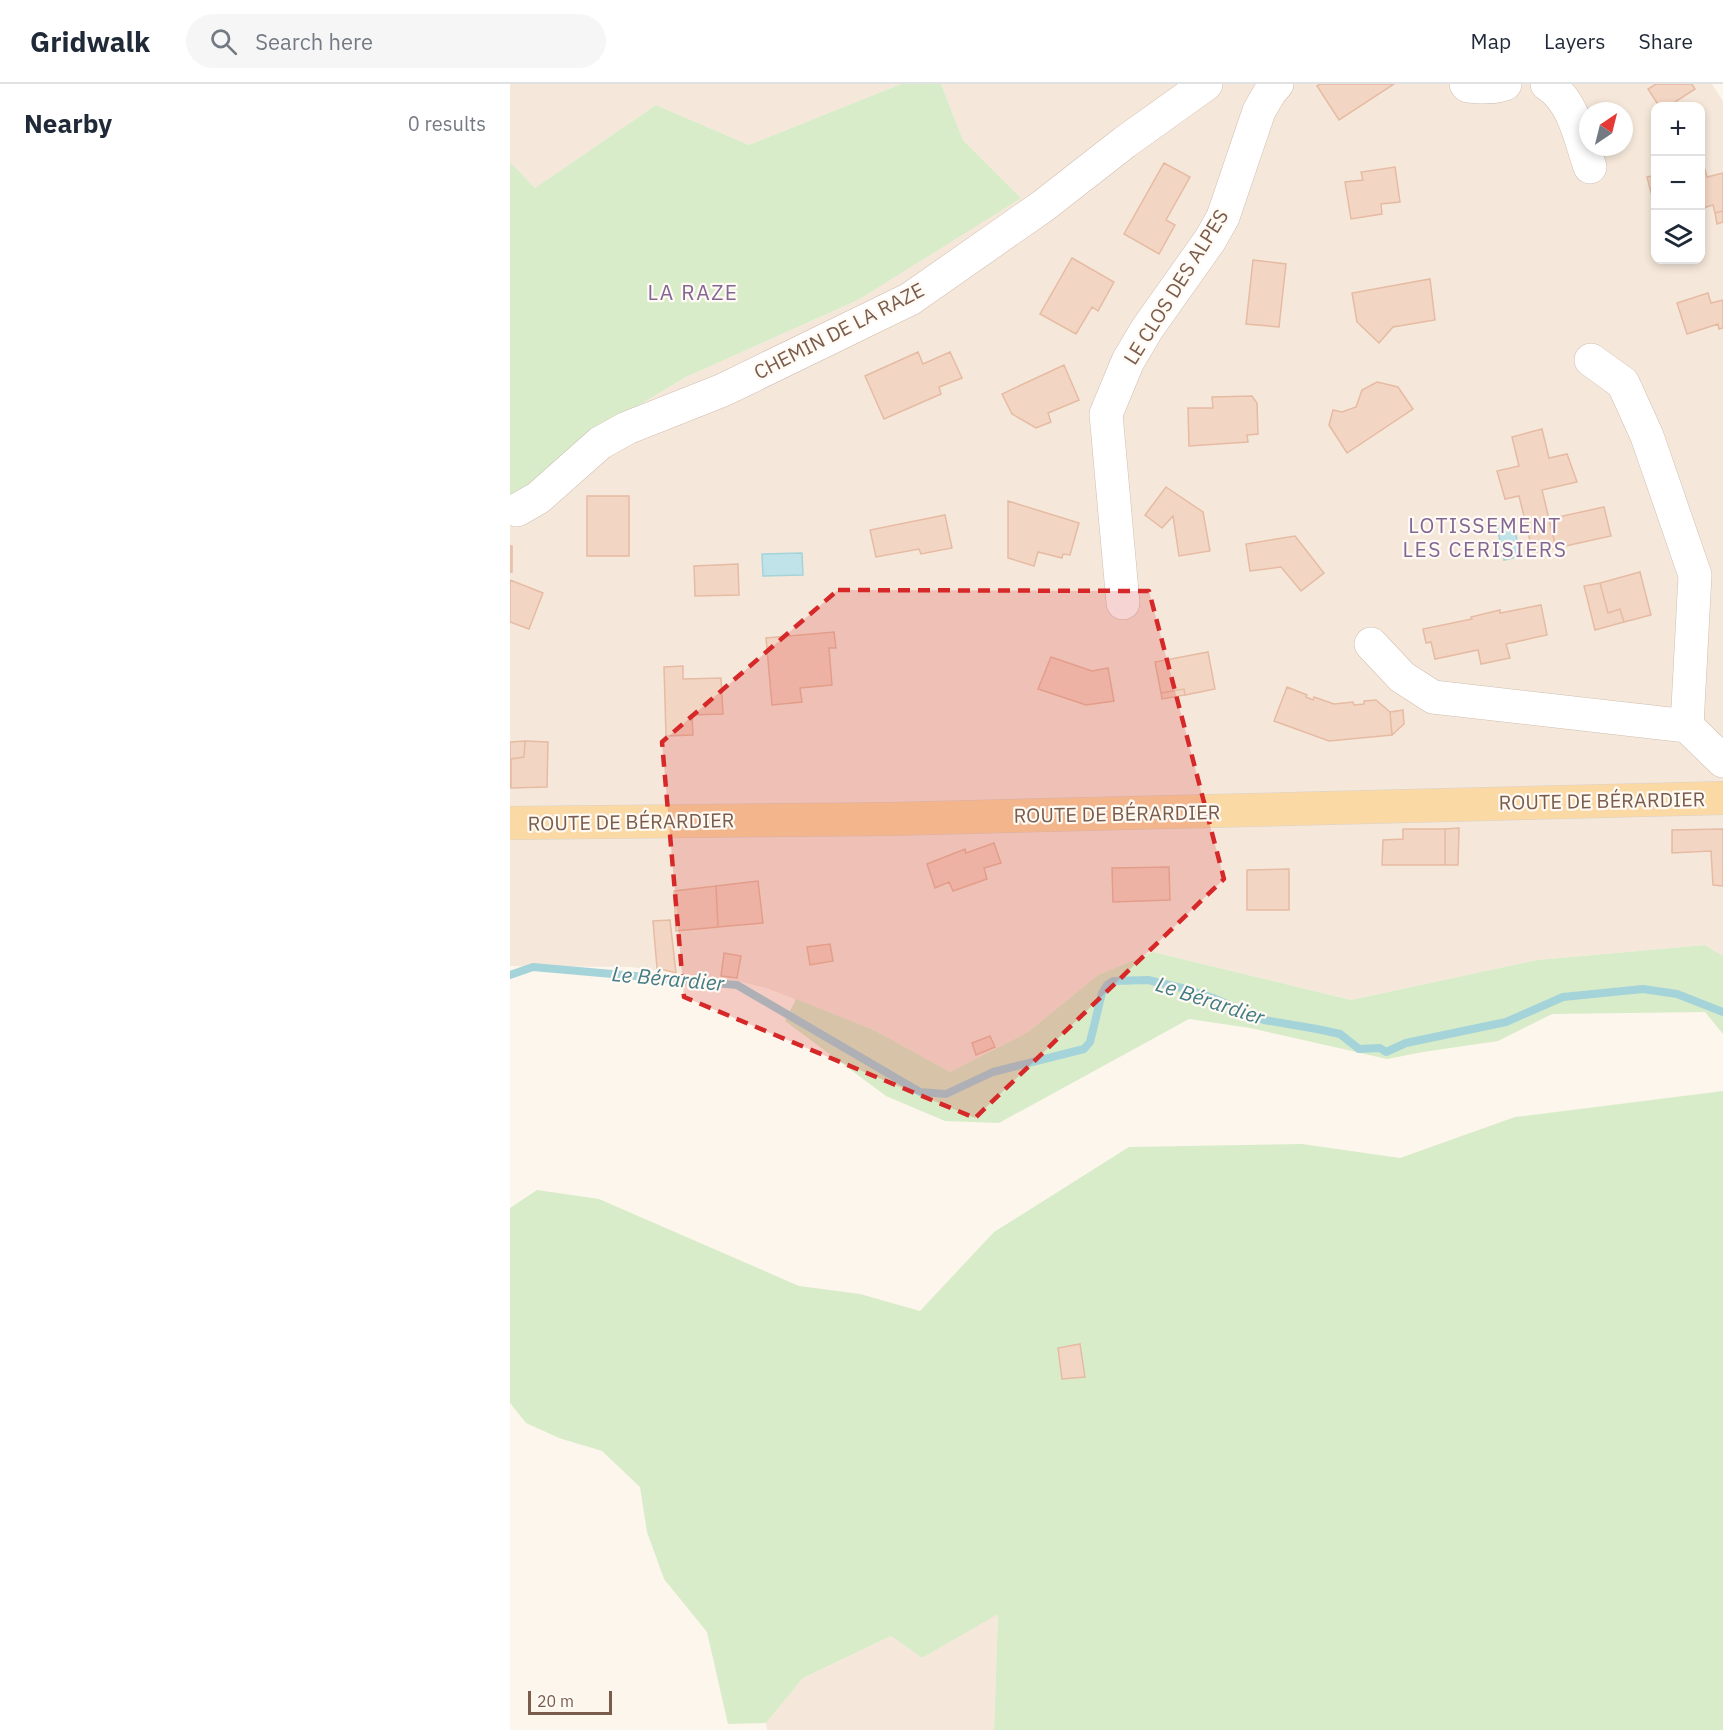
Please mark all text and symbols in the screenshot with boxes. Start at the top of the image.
search box [186,14,606,68]
text: Gridwalk [30,23,150,60]
icon: search [207,25,240,58]
text: Search here [255,27,373,56]
text: Map [1471,27,1511,55]
text: Layers [1544,27,1606,55]
text: Share [1639,27,1693,55]
north arrow [1579,102,1633,156]
map controls [1651,102,1705,264]
button: + [1651,102,1705,156]
text: Nearby [24,106,112,140]
text: 0 results [408,110,486,137]
button: − [1651,156,1705,210]
street label: LE CLOS DES ALPES [1117,204,1234,370]
button: layers [1651,210,1705,264]
street label: CHEMIN DE LA RAZE [749,276,929,385]
district label: LA RAZE [647,278,739,306]
district label: LOTISSEMENT LES CERISIERS [1402,511,1568,563]
street label: ROUTE DE BÉRARDIER [1498,785,1706,816]
street label: ROUTE DE BÉRARDIER [1013,798,1221,829]
street label: ROUTE DE BÉRARDIER [527,806,735,837]
water label: Le Bérardier [611,959,727,997]
water label: Le Bérardier [1152,969,1269,1031]
scale bar [528,1688,612,1716]
text: 20 m [537,1691,574,1711]

